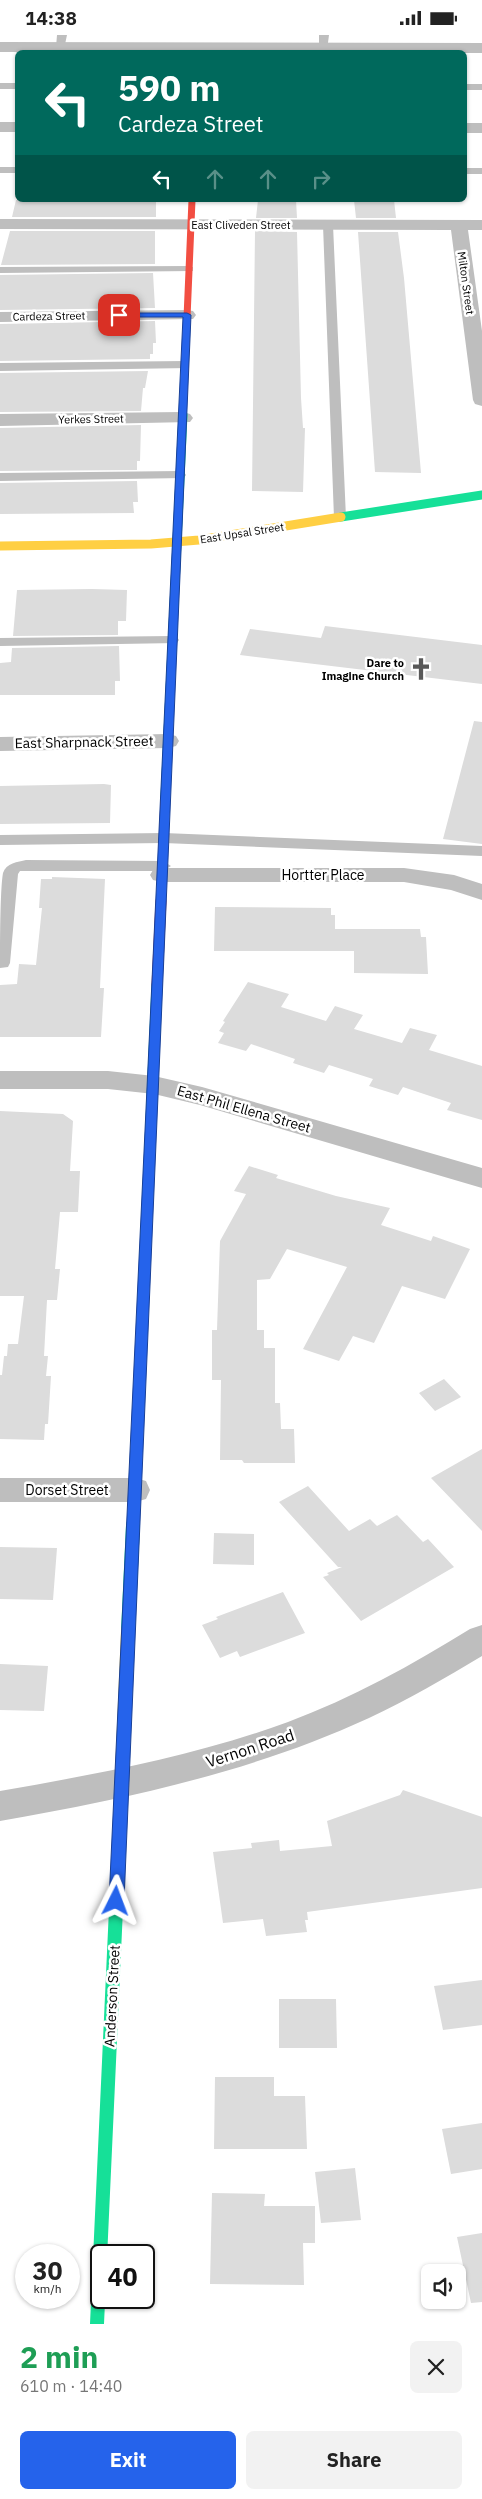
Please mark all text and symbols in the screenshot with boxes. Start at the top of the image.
text: 14:38 [25,6,77,30]
text: 590 m [118,65,221,111]
icon: left [35,70,100,135]
text: Cardeza Street [118,109,264,138]
icon: left [148,165,176,193]
icon: ahead [201,165,229,193]
icon: ahead [254,165,282,193]
icon: right [307,165,335,193]
street label: East Cliveden Street [191,218,291,232]
street label: Milton Street [455,251,477,316]
pin [98,294,140,336]
icon: arrive [105,301,133,329]
street label: Cardeza Street [12,308,86,324]
street label: Yerkes Street [58,411,124,427]
street label: East Upsal Street [199,519,285,547]
place label: Dare to Imagine Church [322,656,404,683]
church icon: Dare to Imagine Church [408,656,434,682]
street label: East Sharpnack Street [14,732,154,752]
street label: Hortter Place [281,866,365,884]
street label: East Phil Ellena Street [175,1081,313,1137]
street label: Dorset Street [25,1481,109,1499]
street label: Vernon Road [203,1724,297,1772]
position arrow [89,1874,141,1926]
street label: Anderson Street [100,1944,124,2047]
speed limit sign: 40 [90,2244,155,2309]
text: 30 [32,2254,63,2287]
map controls [421,2264,466,2309]
button: sound [421,2264,466,2309]
text: km/h [33,2281,62,2296]
text: 2 min [20,2337,98,2376]
button: close [410,2341,462,2393]
text: 610 m · 14:40 [20,2376,122,2396]
button: Exit [20,2431,236,2489]
button: Share [246,2431,462,2489]

